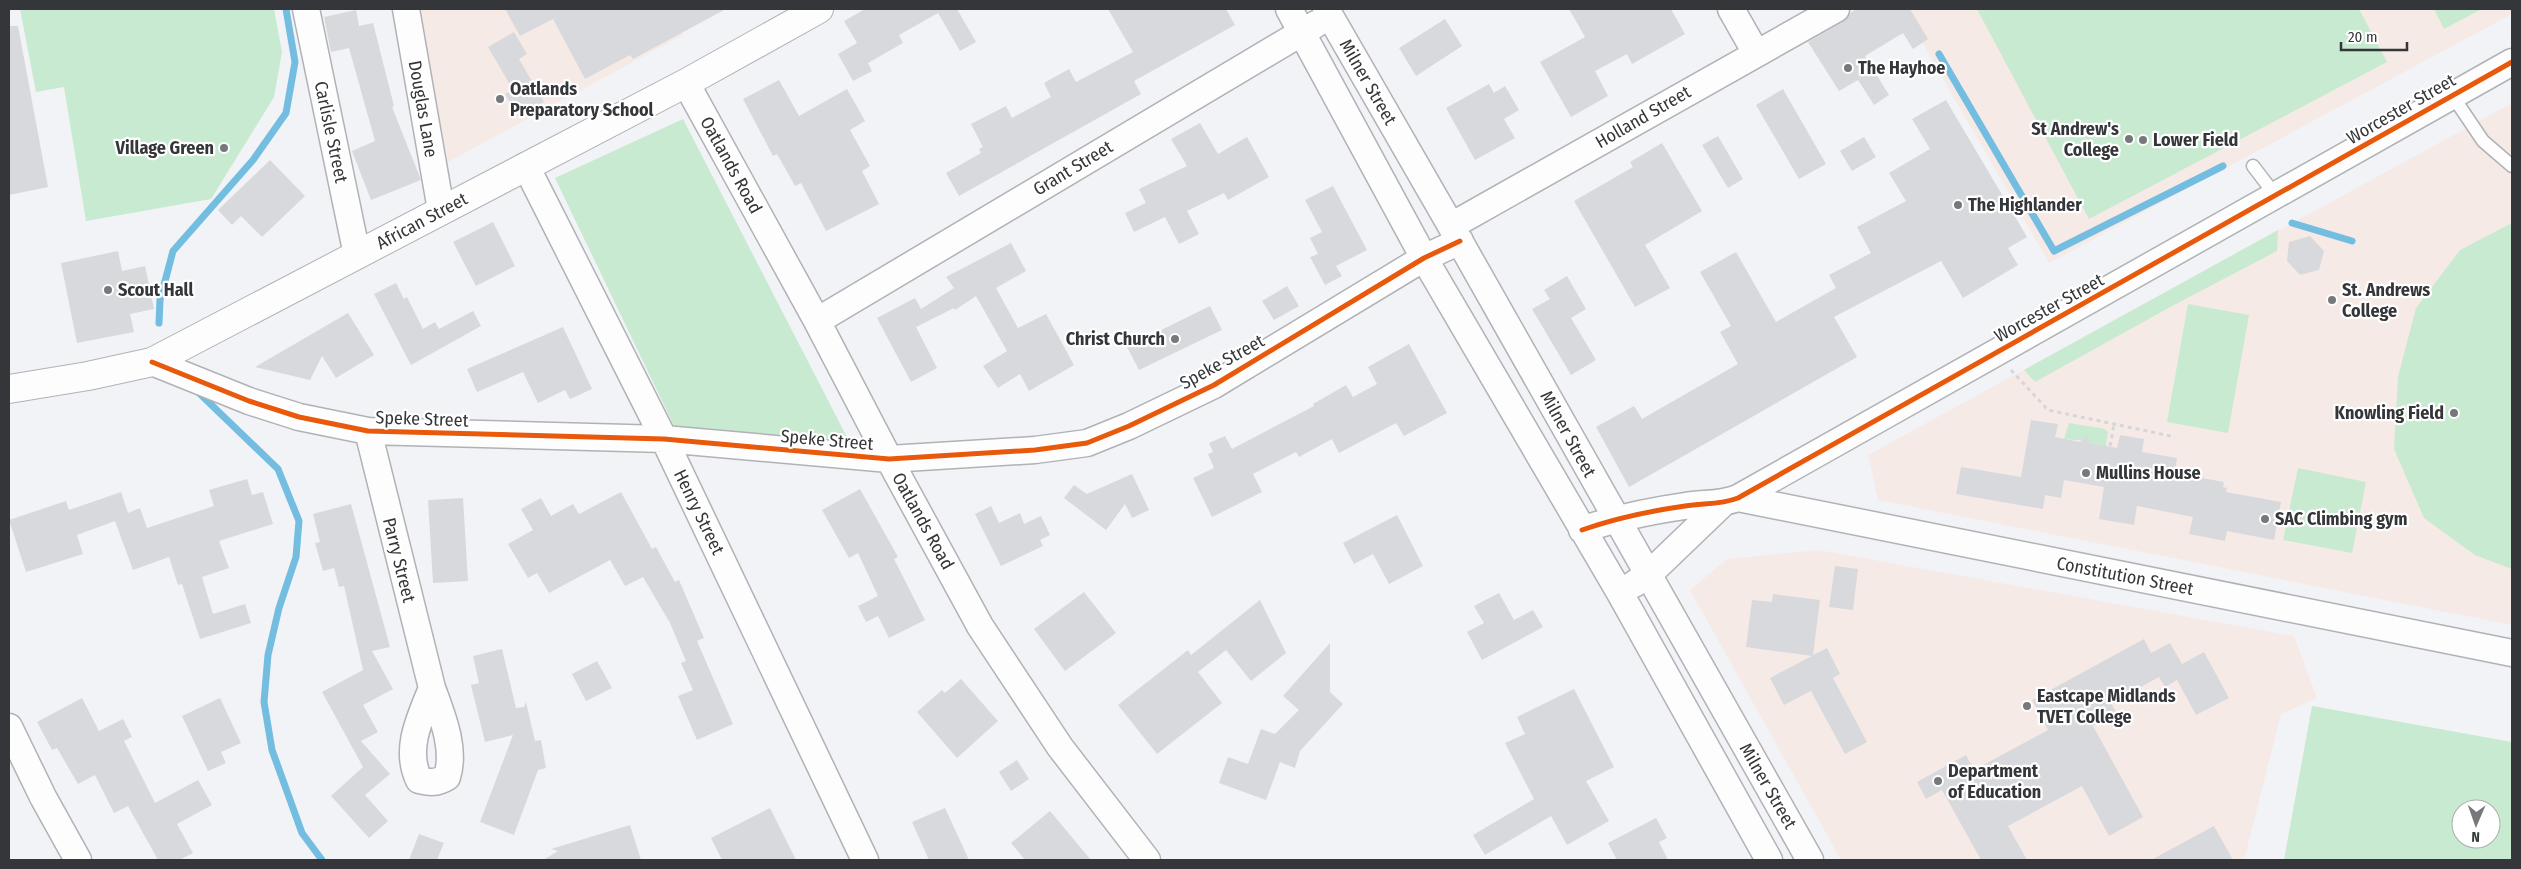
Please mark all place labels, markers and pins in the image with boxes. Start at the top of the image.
place label: The Hayhoe [1858,57,1945,79]
marker: The Hayhoe [1842,62,1854,74]
place label: Oatlands Preparatory School [510,78,654,121]
marker: Oatlands Preparatory School [494,93,506,105]
place label: St Andrew's College [2031,118,2119,161]
place label: Lower Field [2153,129,2238,151]
marker: St Andrew's College [2123,133,2135,145]
marker: Lower Field [2137,134,2149,146]
place label: Village Green [115,137,214,159]
marker: Village Green [218,142,230,154]
place label: The Highlander [1968,194,2082,216]
marker: The Highlander [1952,199,1964,211]
place label: Scout Hall [118,279,193,301]
place label: St. Andrews College [2342,279,2430,322]
marker: Scout Hall [102,284,114,296]
marker: St. Andrews College [2326,294,2338,306]
place label: Christ Church [1066,328,1165,350]
marker: Christ Church [1169,333,1181,345]
place label: Knowling Field [2334,402,2444,424]
marker: Knowling Field [2448,407,2460,419]
place label: Mullins House [2096,462,2201,484]
marker: Mullins House [2080,467,2092,479]
place label: SAC Climbing gym [2275,508,2407,530]
marker: SAC Climbing gym [2259,513,2271,525]
place label: Eastcape Midlands TVET College [2037,685,2176,728]
marker: Eastcape Midlands TVET College [2021,700,2033,712]
place label: Department of Education [1948,760,2041,803]
marker: Department of Education [1932,775,1944,787]

